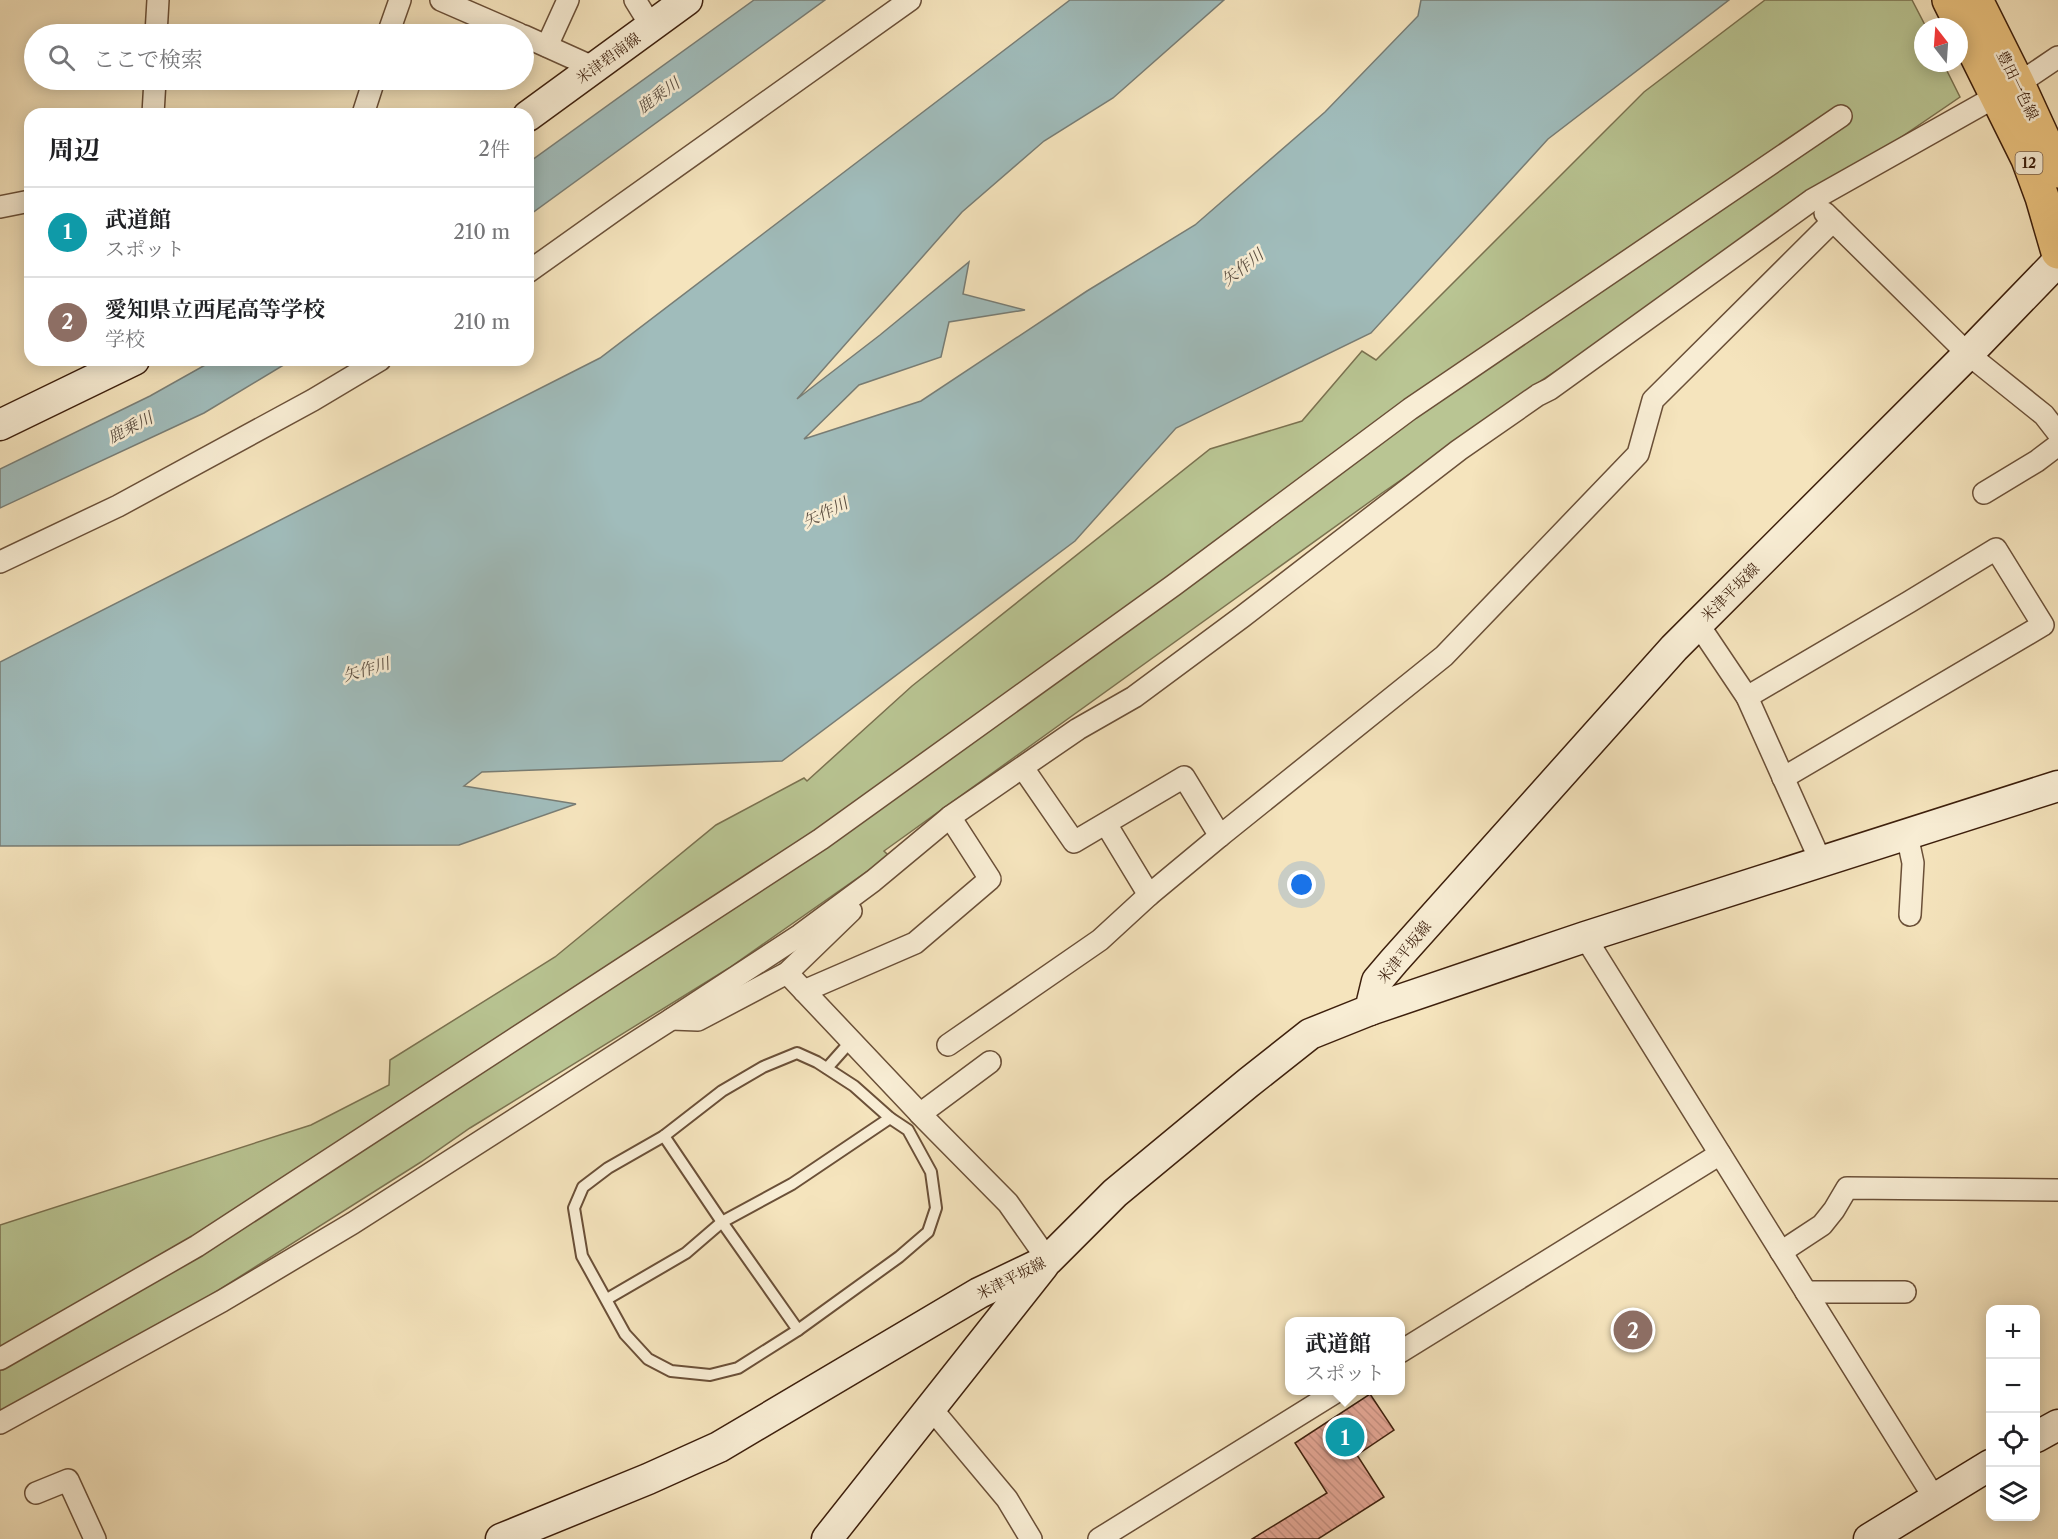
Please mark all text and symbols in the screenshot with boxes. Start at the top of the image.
north arrow [1914,18,1968,72]
search box [24,24,534,90]
street label: 米津碧南線 [572,28,644,88]
icon: search [45,41,78,74]
text: ここで検索 [93,46,203,73]
street label: 豊田一色線 [1993,47,2043,123]
water label: 鹿乗川 [633,72,685,117]
text: 周辺 [48,134,100,166]
text: 2件 [479,137,510,161]
road number: 12 [2016,152,2042,174]
text: 武道館 [105,206,171,233]
text: 1 [63,220,72,244]
text: 210 m [453,220,510,244]
text: スポット [105,237,185,261]
water label: 矢作川 [1217,243,1269,290]
text: 愛知県立西尾高等学校 [105,296,325,323]
text: 2 [62,310,73,334]
text: 210 m [453,310,510,334]
text: 学校 [105,327,145,351]
water label: 鹿乗川 [104,406,158,447]
water label: 矢作川 [799,492,853,532]
street label: 米津平坂線 [1697,559,1763,625]
water label: 矢作川 [340,652,394,685]
your location [1287,870,1316,899]
street label: 米津平坂線 [1373,917,1435,987]
street label: 米津平坂線 [973,1253,1049,1303]
map controls [1986,1305,2040,1521]
button: + [1986,1305,2040,1359]
pin: 2 [1614,1308,1652,1352]
popup [1285,1317,1405,1395]
text: 武道館 [1305,1330,1371,1357]
button: − [1986,1359,2040,1413]
text: スポット [1305,1361,1385,1385]
button: locate [1986,1413,2040,1467]
pin: 1 [1326,1414,1364,1460]
button: layers [1986,1467,2040,1521]

